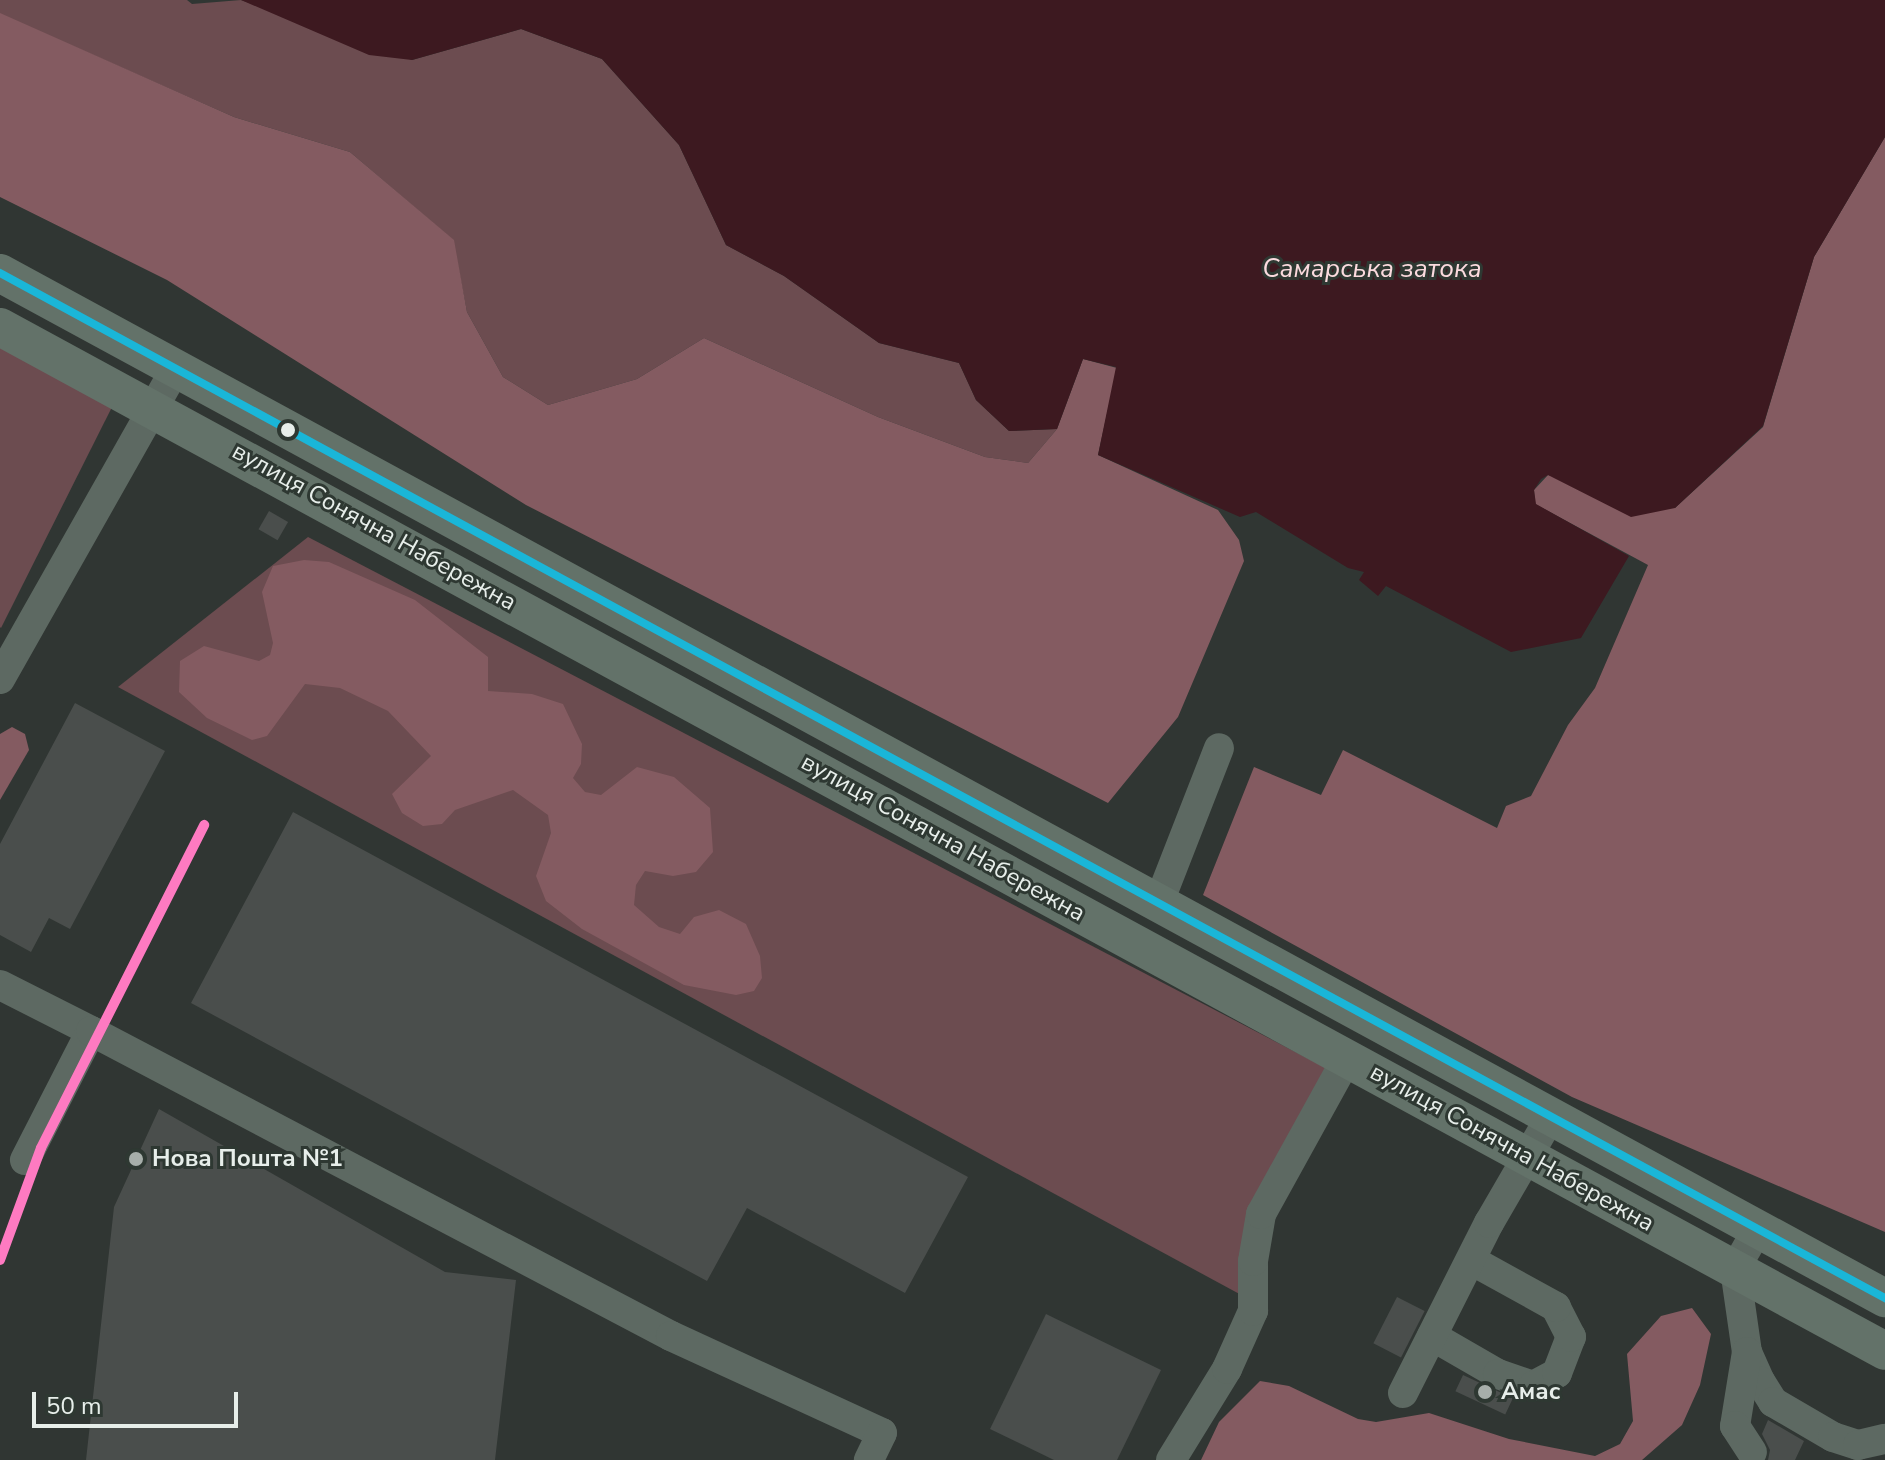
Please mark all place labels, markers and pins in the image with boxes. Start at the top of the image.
unlabelled marker [280,422,296,438]
place label: Нова Пошта №1 [152,1145,343,1173]
marker: Нова Пошта №1 [127,1150,145,1168]
place label: Амас [1501,1378,1560,1406]
marker: Амас [1476,1383,1494,1401]

